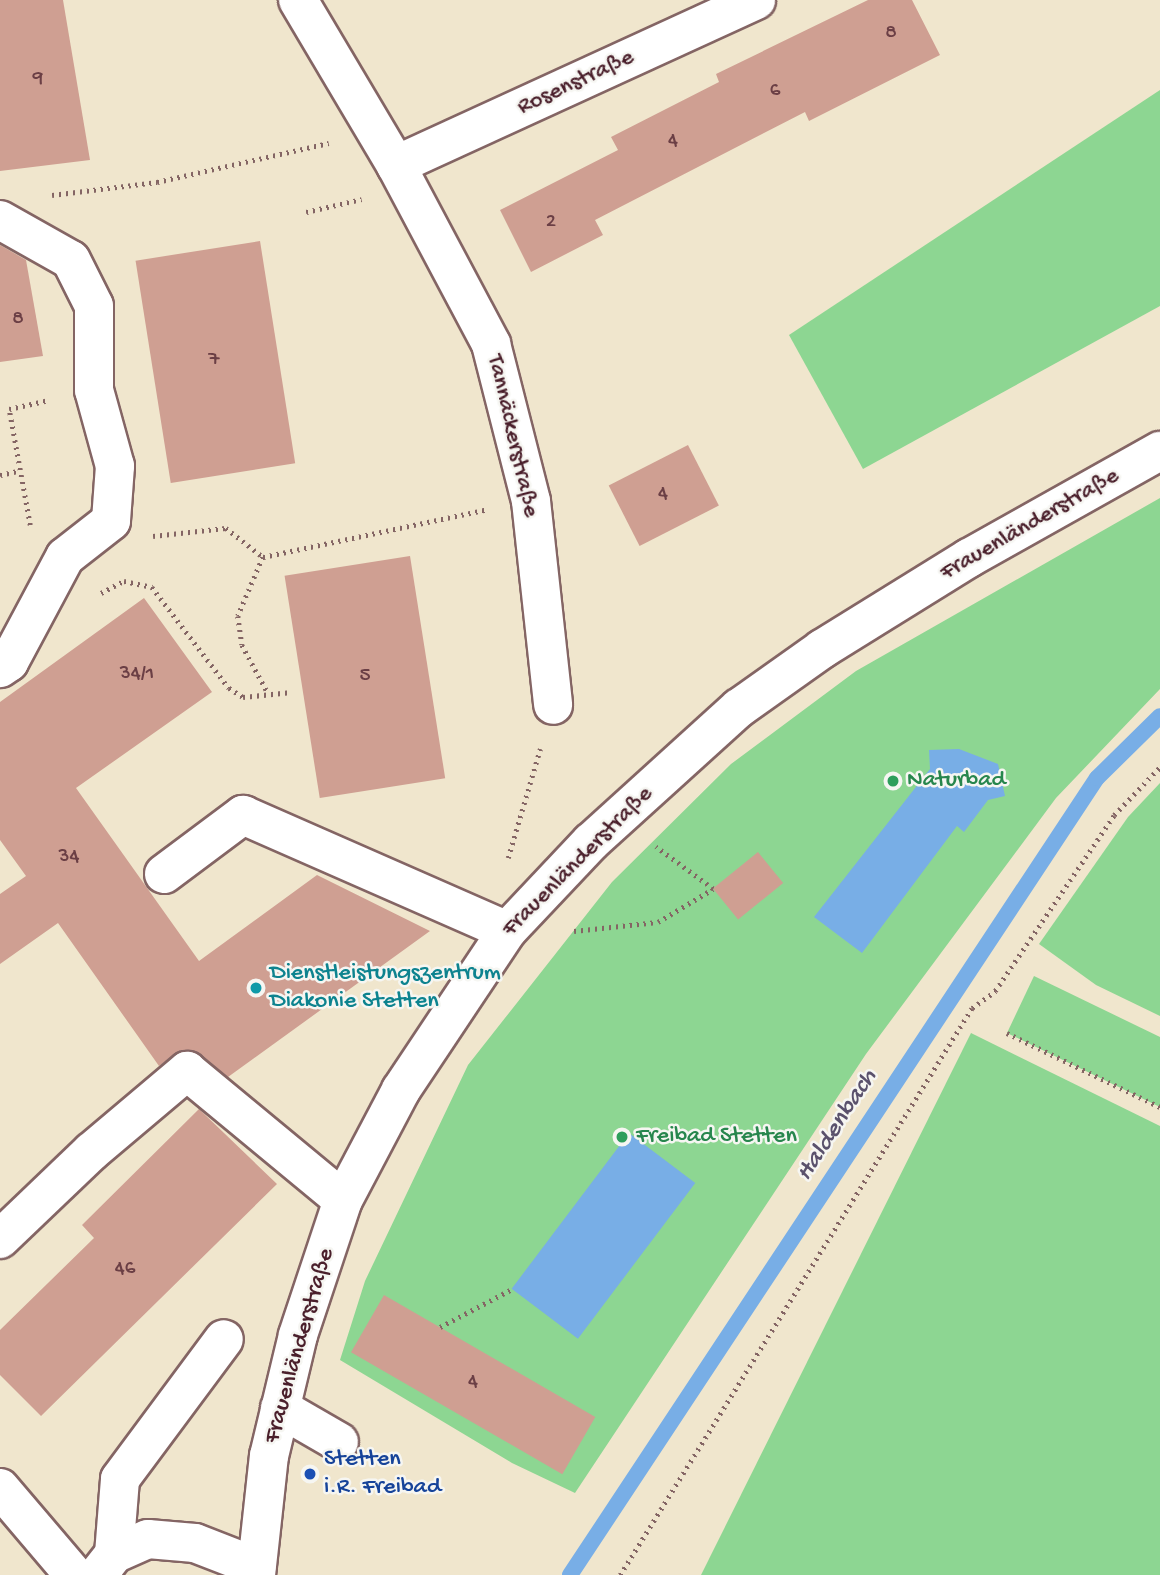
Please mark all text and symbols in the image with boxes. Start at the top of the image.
house number: 8 [885,21,897,47]
street label: Rosenstraße [513,44,639,122]
house number: 9 [33,67,43,93]
house number: 6 [770,79,780,105]
house number: 4 [668,129,678,155]
house number: 2 [546,210,556,236]
house number: 8 [12,307,24,333]
house number: 7 [209,348,219,374]
street label: Tannäckerstraße [479,352,545,520]
street label: Frauenländerstraße [936,462,1124,588]
house number: 4 [658,482,668,508]
house number: 34/1 [120,662,154,688]
house number: 5 [359,664,371,690]
place label: Naturbad [907,767,1006,795]
marker: Naturbad [885,773,901,789]
street label: Frauenländerstraße [497,781,659,943]
house number: 34 [59,845,79,871]
place label: Dienstleistungszentrum Diakonie Stetten [270,960,501,1016]
marker: Dienstleistungszentrum Diakonie Stetten [248,980,264,996]
water label: Haldenbach [790,1064,886,1188]
place label: Freibad Stetten [636,1123,797,1151]
marker: Freibad Stetten [614,1129,630,1145]
street label: Frauenländerstraße [258,1245,342,1447]
house number: 46 [115,1257,135,1283]
house number: 4 [468,1370,478,1396]
place label: Stetten i.R. Freibad [324,1446,441,1502]
marker: Stetten i.R. Freibad [302,1466,318,1482]

